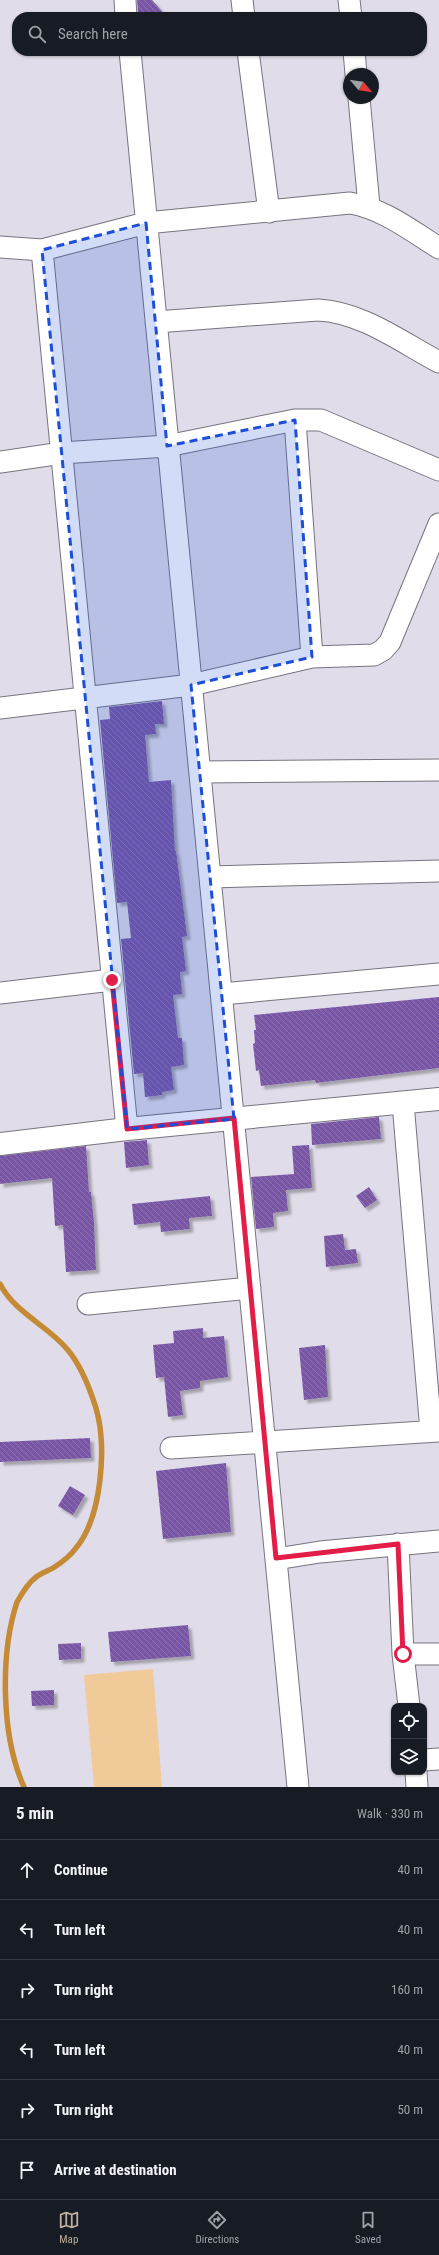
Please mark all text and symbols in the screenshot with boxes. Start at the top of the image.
search box [12,12,427,56]
icon: search [26,23,48,45]
text: Search here [58,25,128,43]
north arrow [343,68,379,104]
route end [103,971,121,989]
route start [394,1645,412,1663]
map controls [391,1703,427,1775]
button: locate [391,1703,427,1739]
button: layers [391,1739,427,1775]
text: 5 min [16,1803,54,1823]
text: Walk · 330 m [357,1806,423,1821]
icon: ahead [16,1859,38,1881]
text: Continue [54,1861,108,1879]
text: 40 m [397,1862,423,1877]
icon: left [16,1919,38,1941]
text: Turn left [54,1921,105,1939]
text: 40 m [397,1922,423,1937]
icon: right [16,1979,38,2001]
text: Turn right [54,1981,113,1999]
text: 160 m [391,1982,423,1997]
icon: left [16,2039,38,2061]
text: Turn left [54,2041,105,2059]
text: 40 m [397,2042,423,2057]
icon: right [16,2099,38,2121]
text: Turn right [54,2101,113,2119]
text: 50 m [397,2102,423,2117]
icon: arrive [16,2159,38,2181]
text: Arrive at destination [54,2161,177,2179]
tab: Map [58,2209,80,2246]
tab: Directions [195,2209,239,2246]
tab: Saved [355,2209,381,2246]

